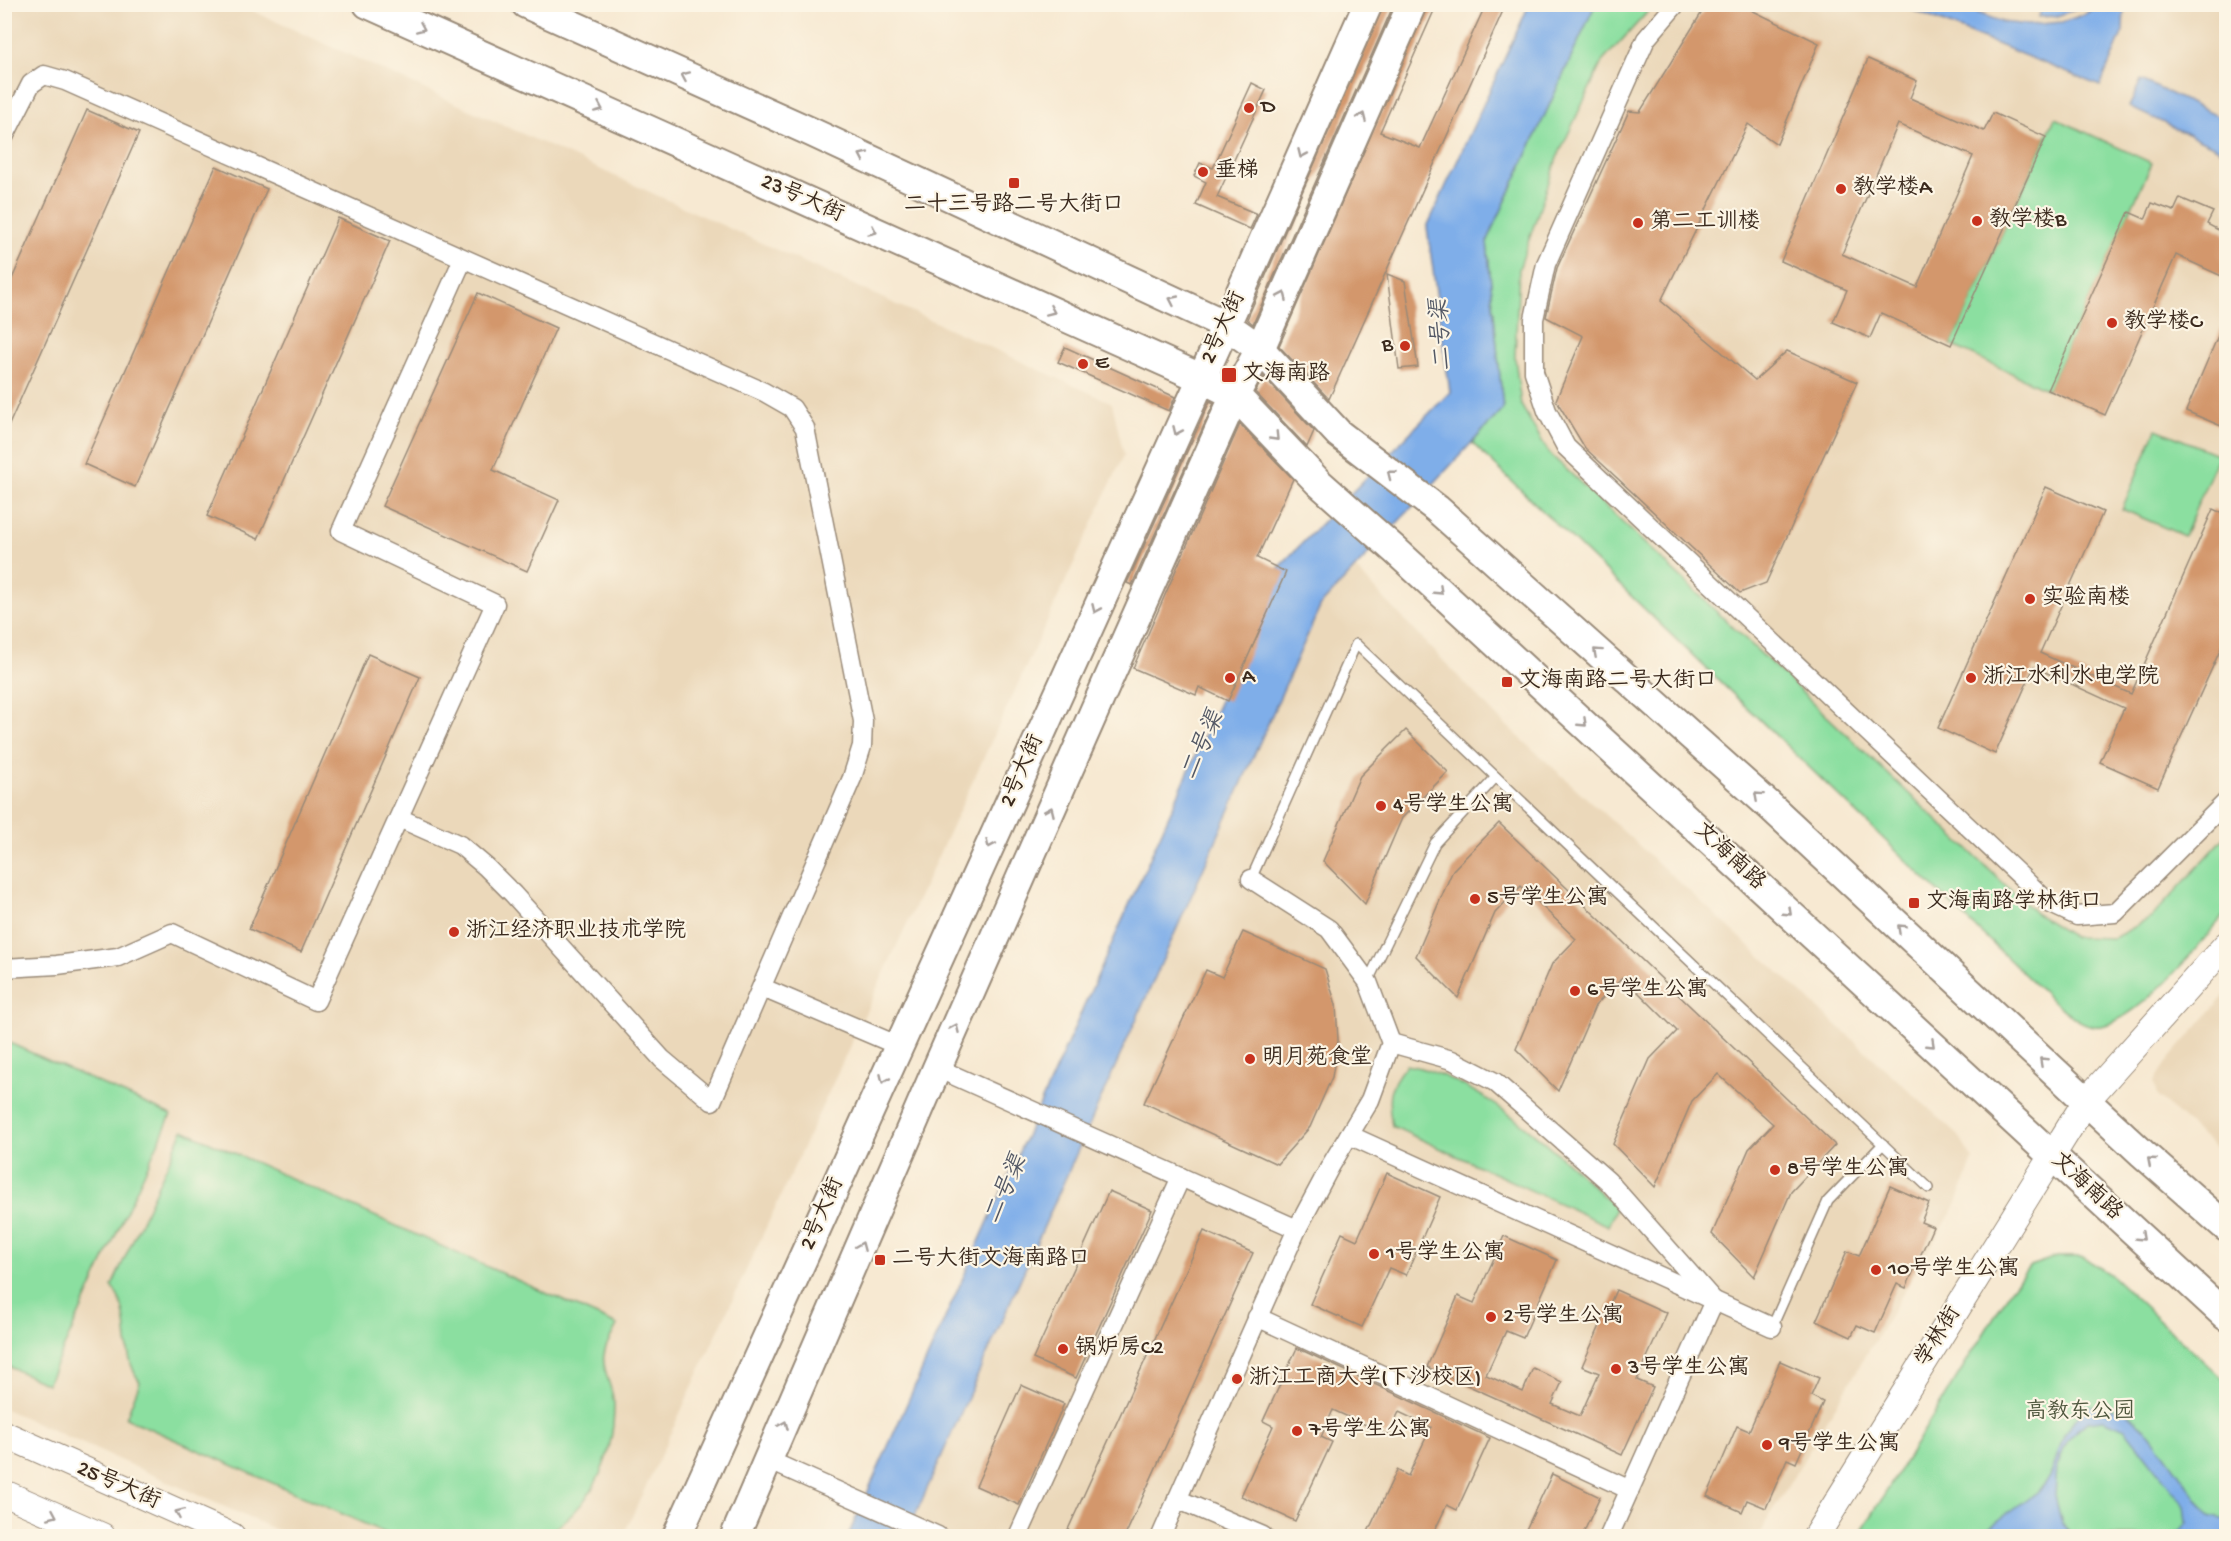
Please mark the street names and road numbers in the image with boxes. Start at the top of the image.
street label: 23号大街 [756,168,848,229]
street label: 2号大街 [1195,287,1252,368]
street label: 2号大街 [995,730,1050,811]
street label: 文海南路 [1688,816,1771,897]
street label: 文海南路 [2045,1146,2128,1227]
street label: 2号大街 [795,1173,850,1254]
street label: 学林街 [1909,1301,1968,1372]
street label: 25号大街 [72,1455,164,1516]

